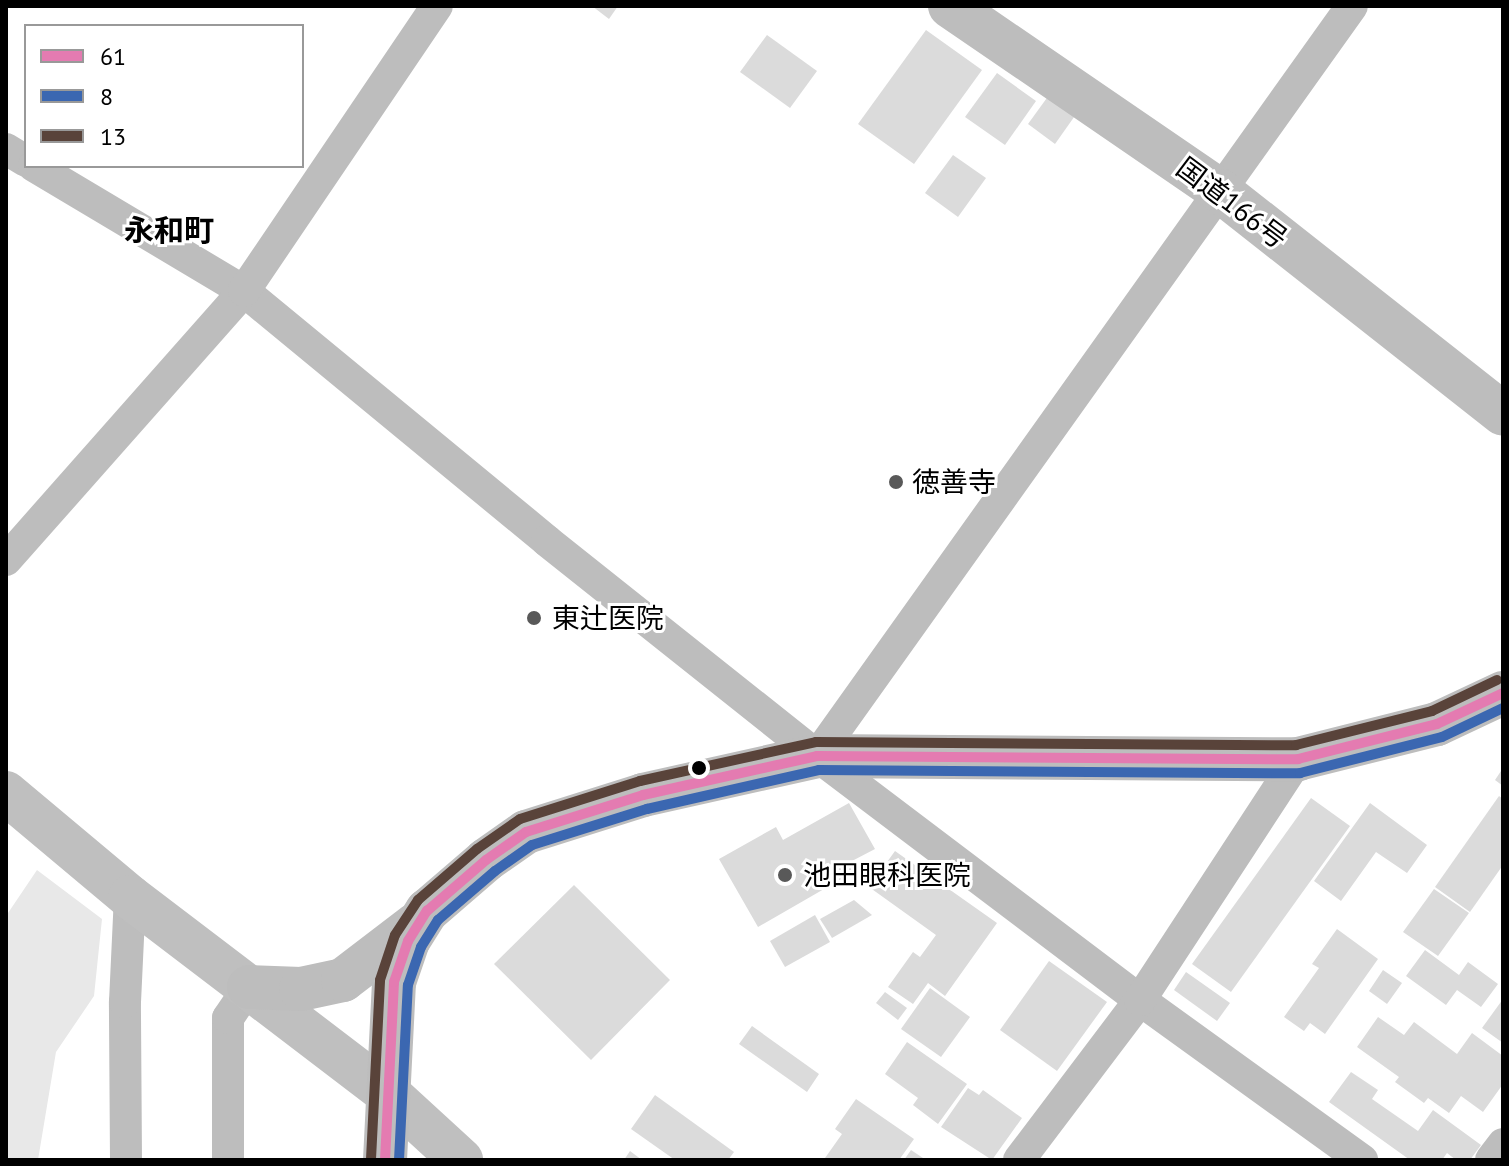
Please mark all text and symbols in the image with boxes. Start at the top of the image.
legend [24,24,304,168]
text: 61 [100,41,126,72]
text: 8 [100,81,113,112]
text: 13 [100,121,126,152]
street label: 国道166号 [1170,151,1294,255]
district label: 永和町 [124,212,214,248]
place label: 徳善寺 [912,465,996,499]
marker: 徳善寺 [887,473,905,491]
place label: 東辻医院 [552,601,664,635]
marker: 東辻医院 [523,607,545,629]
unlabelled marker [691,760,707,776]
place label: 池田眼科医院 [803,858,971,892]
marker: 池田眼科医院 [774,864,796,886]

